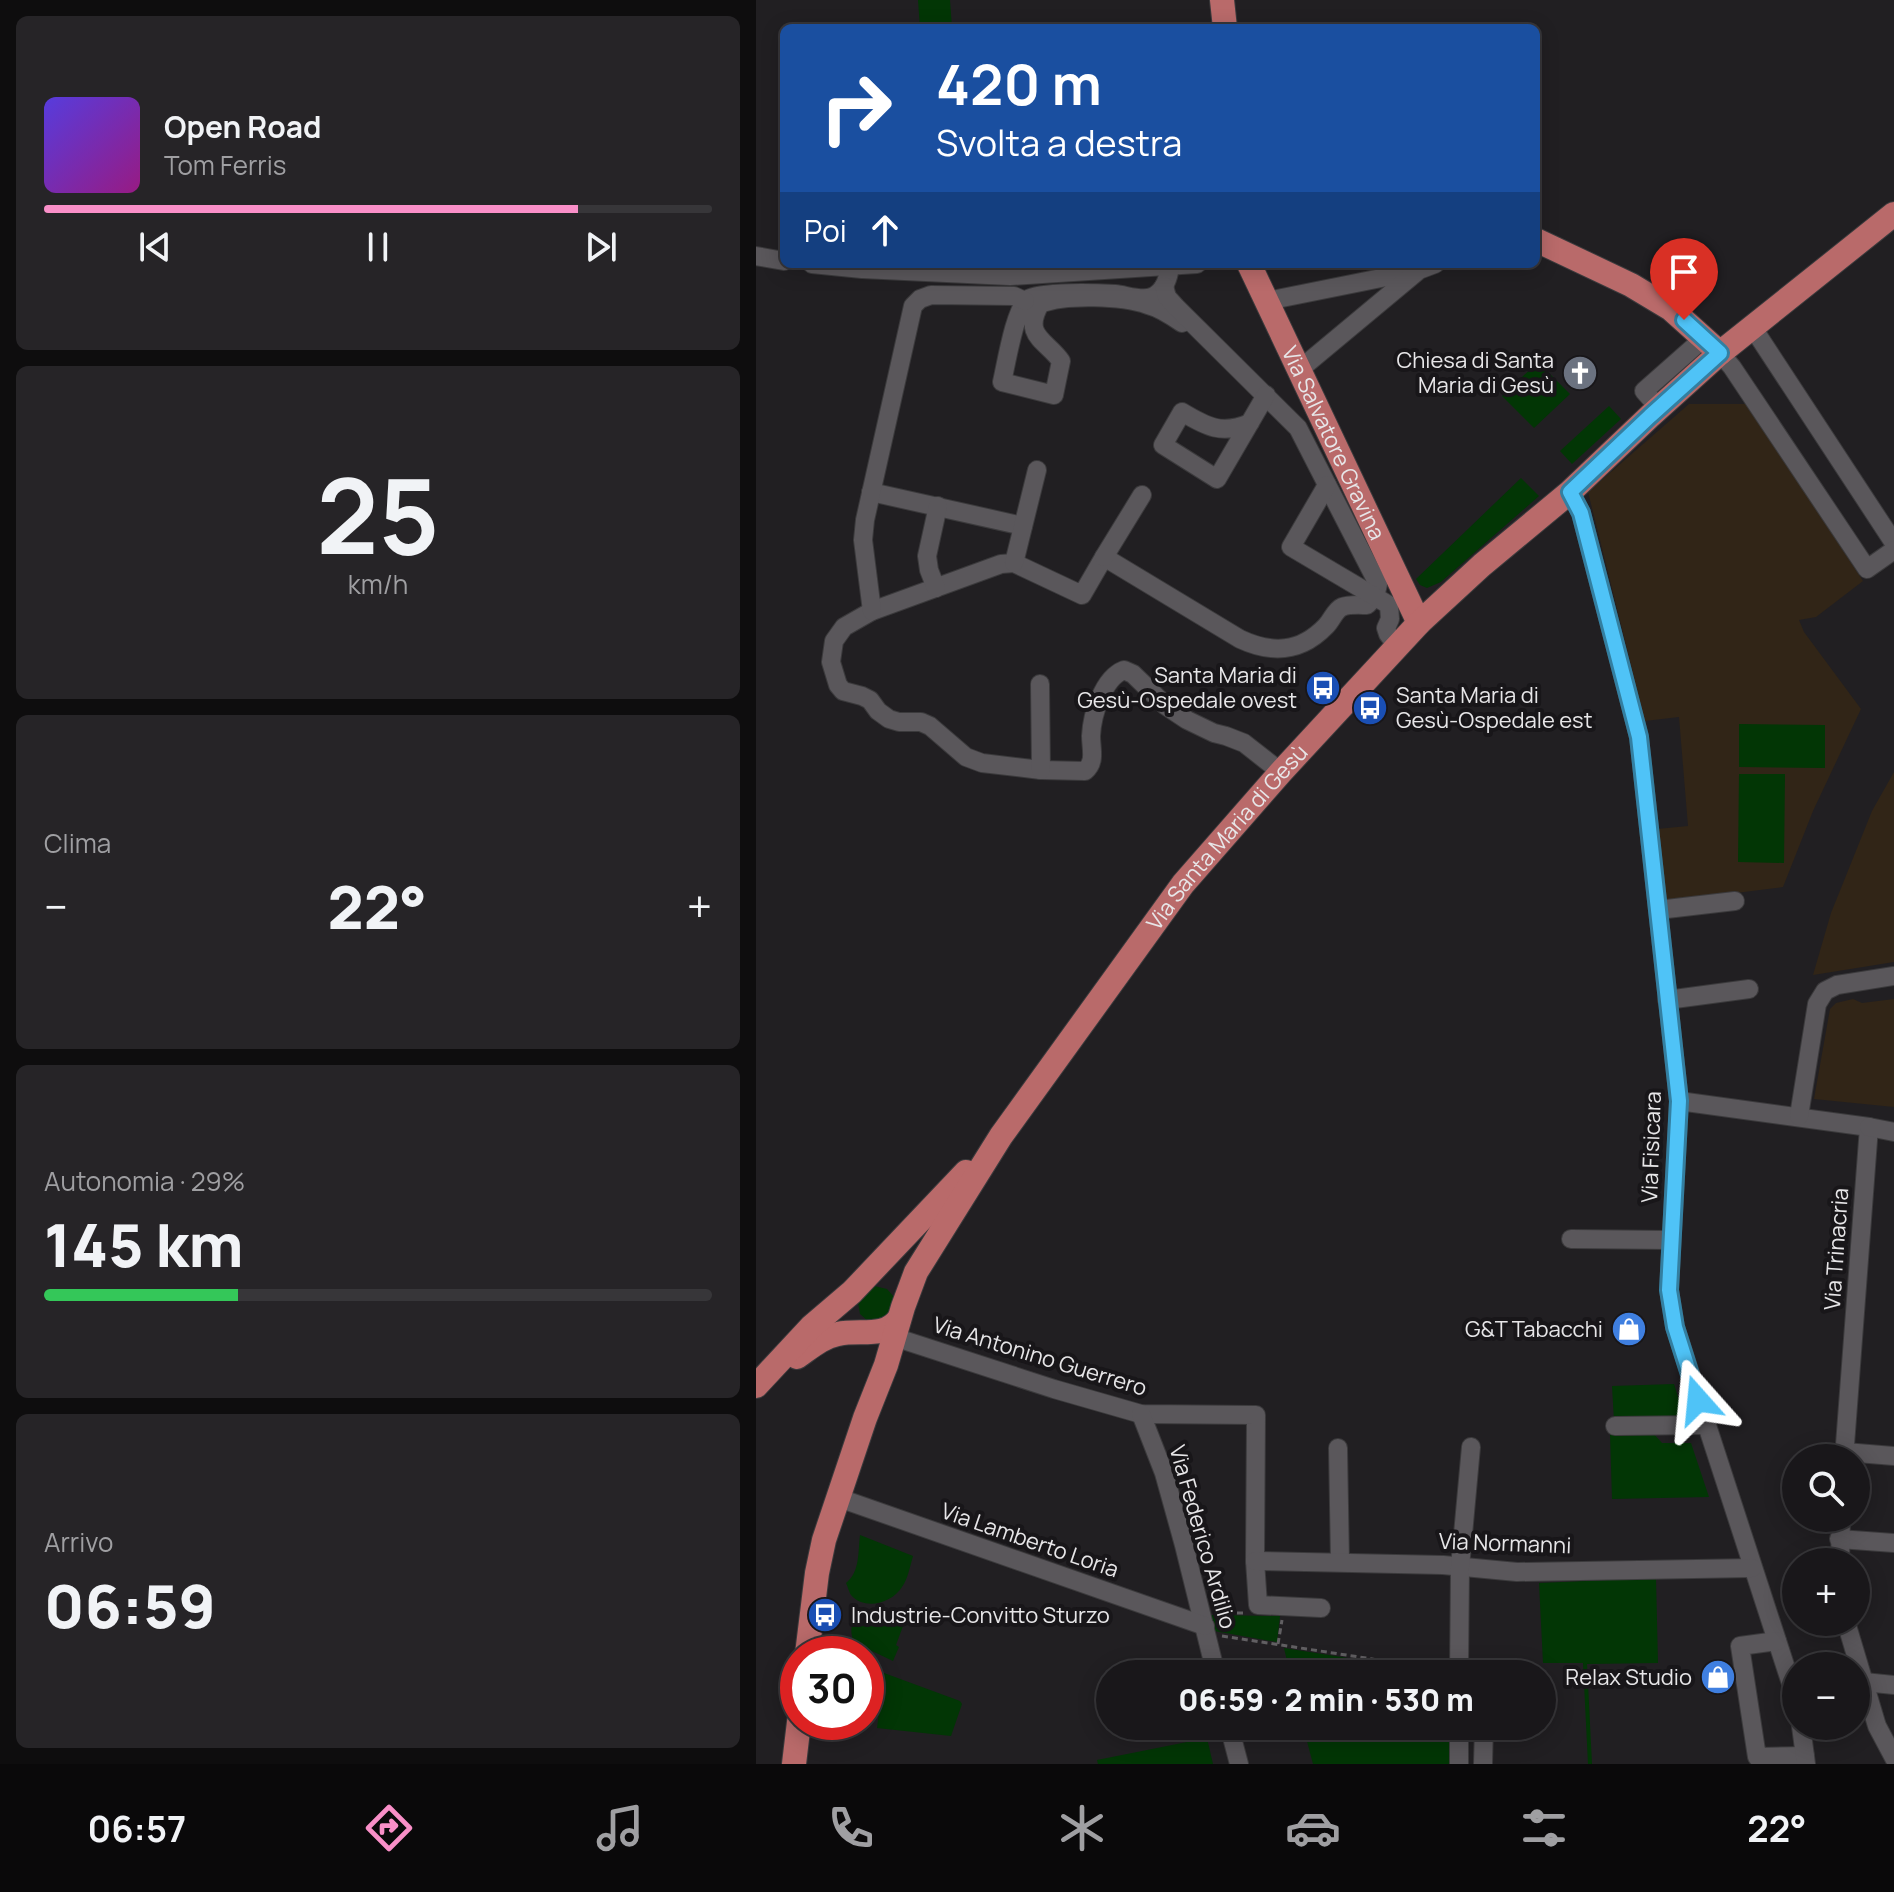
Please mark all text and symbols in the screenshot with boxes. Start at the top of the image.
text: 420 m [936,45,1102,122]
icon: right [804,56,908,160]
text: Open Road [164,106,321,147]
text: Svolta a destra [936,118,1182,167]
text: Tom Ferris [164,147,286,183]
icon: ahead [863,208,907,252]
text: Poi [804,210,847,251]
icon: previous [133,225,177,269]
icon: pause [356,225,400,269]
icon: next [579,225,623,269]
pin [1650,238,1718,320]
icon: arrive [1662,250,1706,294]
street label: Via Salvatore Gravina [1275,341,1392,545]
place label: Chiesa di Santa Maria di Gesù [1397,345,1554,400]
church icon: Chiesa di Santa Maria di Gesù [1561,354,1599,392]
text: 25 [317,443,439,585]
text: km/h [348,566,408,602]
place label: Santa Maria di Gesù-Ospedale ovest [1077,660,1297,715]
bus stop icon: Santa Maria di Gesù-Ospedale ovest [1304,669,1342,707]
place label: Santa Maria di Gesù-Ospedale est [1396,680,1593,735]
bus stop icon: Santa Maria di Gesù-Ospedale est [1351,689,1389,727]
street label: Via Santa Maria di Gesù [1139,738,1314,936]
text: Clima [44,825,111,861]
text: 22° [327,865,427,947]
text: − [44,876,68,936]
text: + [687,876,712,936]
street label: Via Fisicara [1634,1091,1668,1203]
text: Autonomia · 29% [44,1163,245,1199]
street label: Via Trinacria [1817,1187,1855,1311]
text: 145 km [44,1203,244,1285]
street label: Via Antonino Guerrero [929,1309,1151,1403]
shop icon: G&T Tabacchi [1610,1310,1648,1348]
place label: G&T Tabacchi [1465,1314,1603,1344]
position arrow [1656,1358,1740,1442]
street label: Via Federico Ardilio [1162,1442,1244,1632]
map controls [1782,1444,1870,1740]
button: search [1782,1444,1870,1532]
street label: Via Lamberto Loria [937,1496,1123,1584]
text: Arrivo [44,1524,113,1560]
street label: Via Normanni [1438,1526,1572,1560]
button: + [1782,1548,1870,1636]
text: 06:59 [44,1564,216,1646]
bus stop icon: Industrie-Convitto Sturzo [806,1596,844,1634]
place label: Industrie-Convitto Sturzo [851,1600,1110,1630]
speed limit sign: 30 [780,1636,884,1740]
button: − [1782,1652,1870,1740]
shop icon: Relax Studio [1699,1658,1737,1696]
place label: Relax Studio [1565,1662,1692,1692]
text: 06:59 · 2 min · 530 m [1178,1679,1474,1720]
icon: directions [361,1800,417,1856]
icon: music [592,1800,648,1856]
icon: phone [823,1800,879,1856]
icon: climate [1054,1800,1110,1856]
icon: car [1285,1800,1341,1856]
icon: filters [1516,1800,1572,1856]
text: 06:57 [88,1804,186,1853]
text: 22° [1747,1804,1806,1853]

